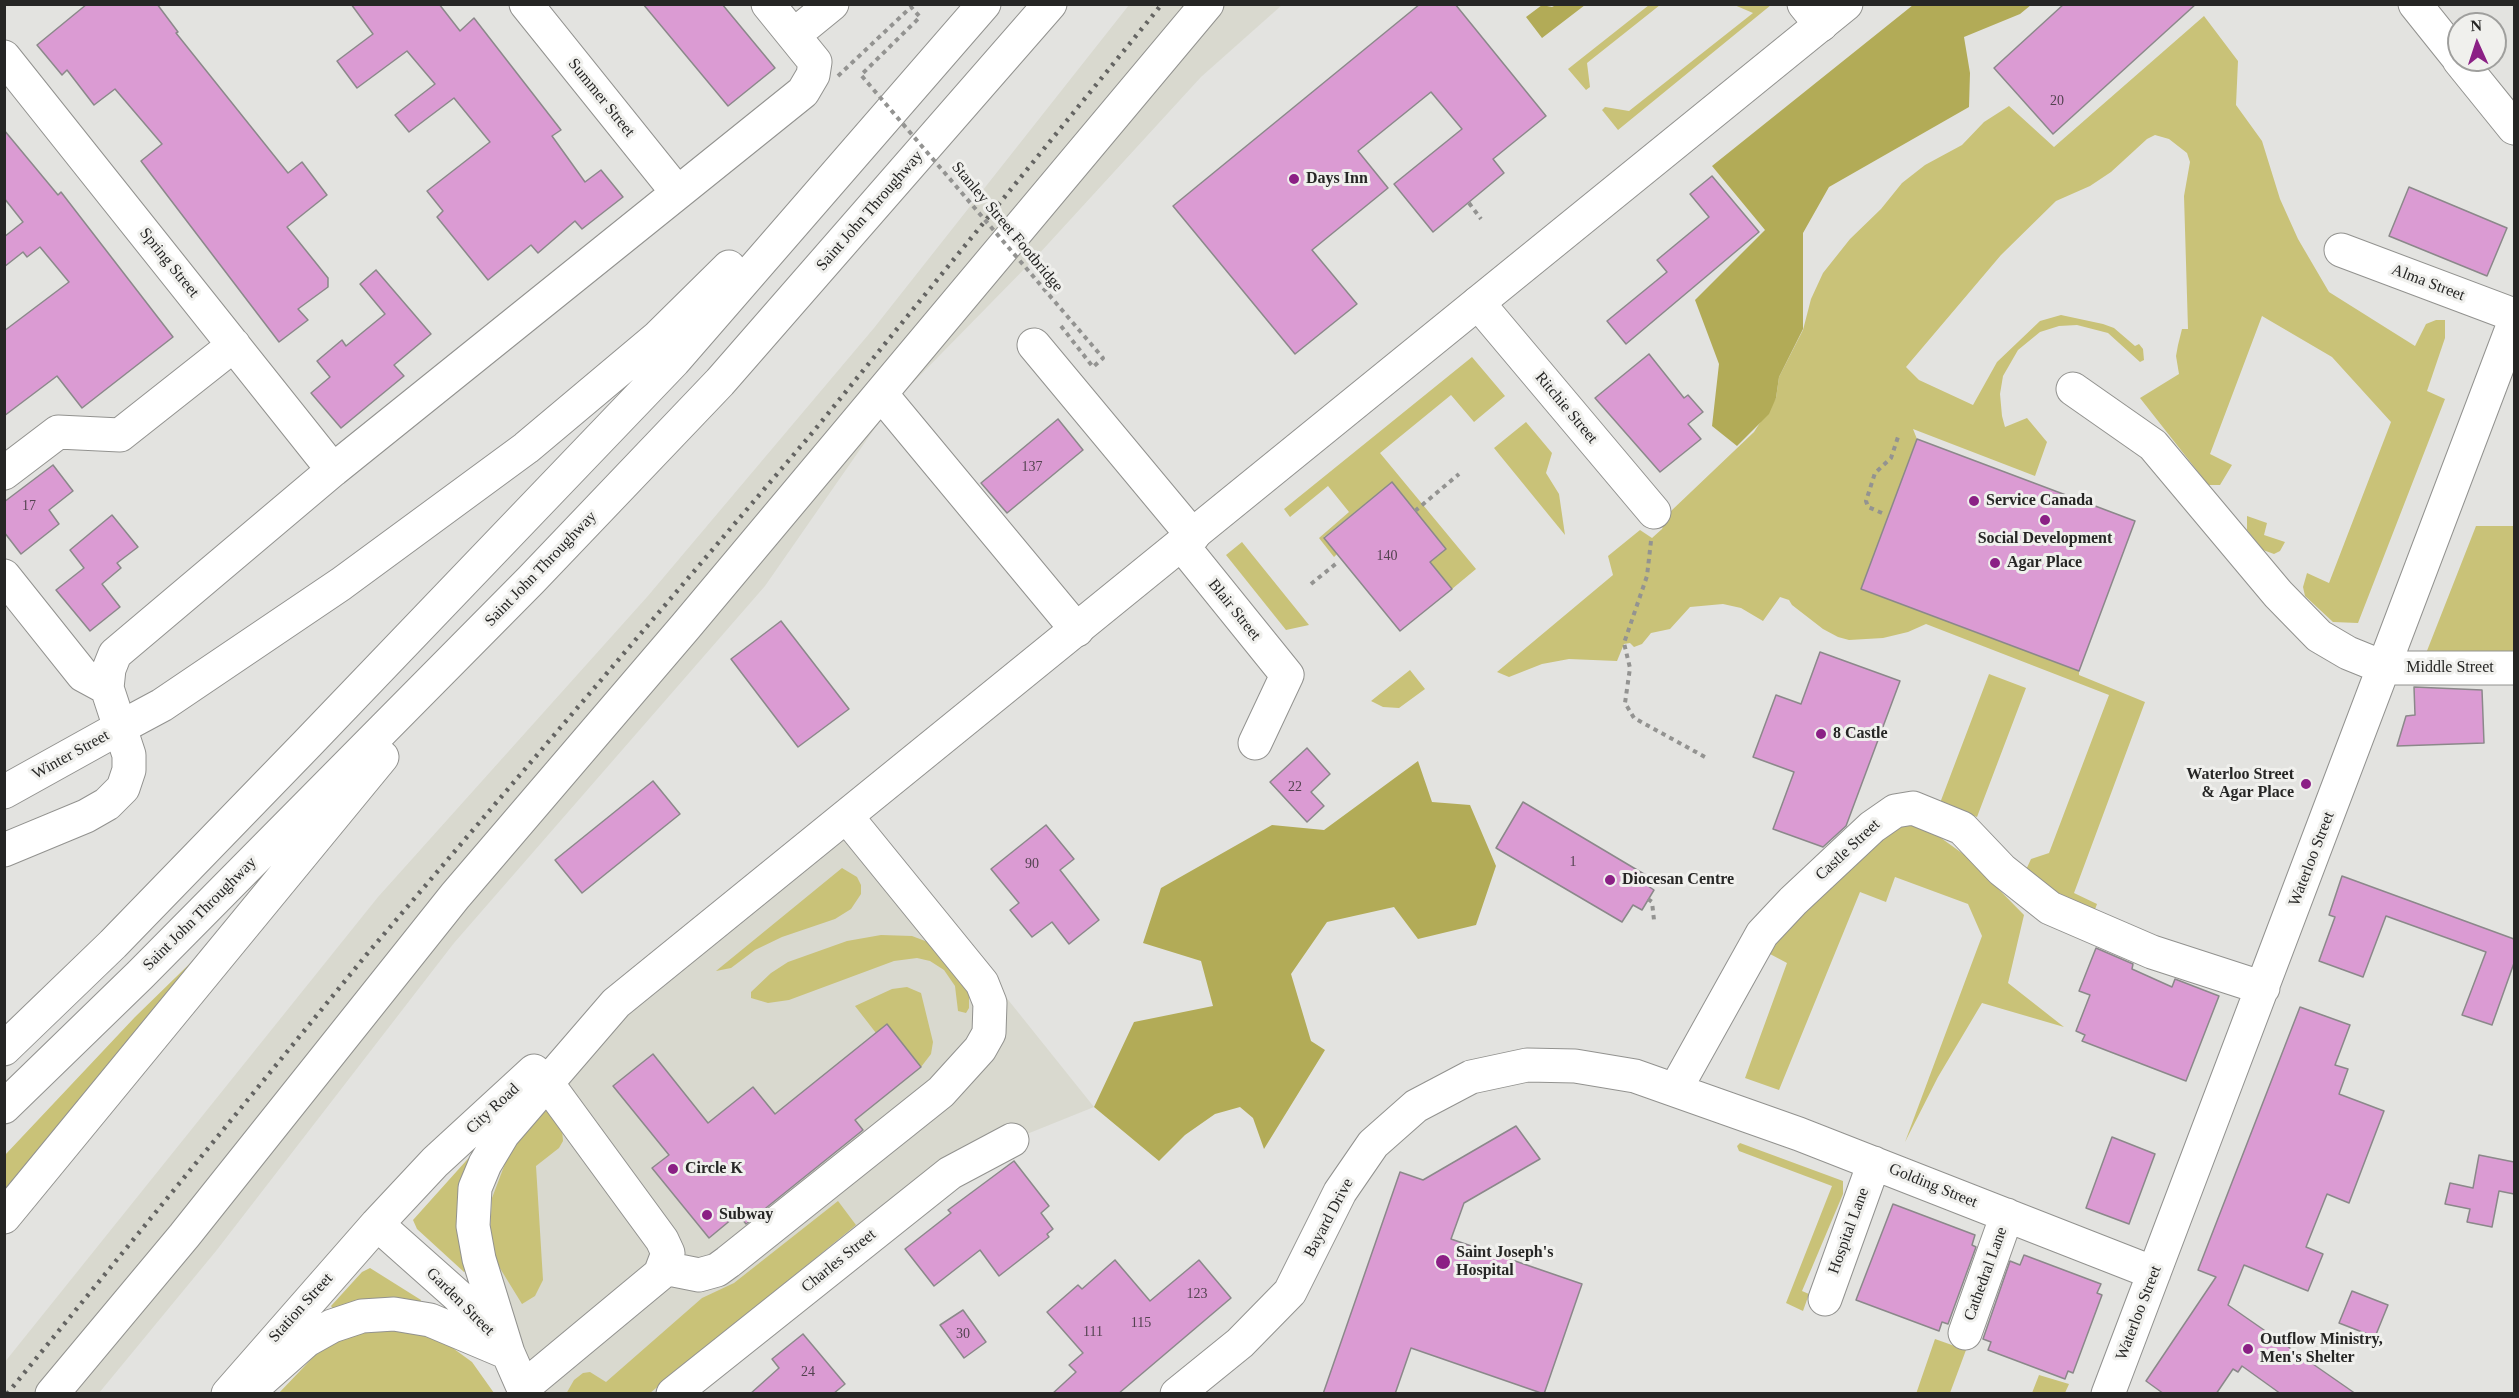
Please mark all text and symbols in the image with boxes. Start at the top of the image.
north arrow [2447,12,2507,72]
text: N [2470,17,2482,34]
street label: Summer Street [563,55,639,141]
house number: 20 [2050,93,2064,109]
street label: Saint John Throughway [813,147,927,275]
street label: Stanley Street Footbridge [947,158,1067,296]
place label: Days Inn [1306,169,1368,189]
marker: Days Inn [1287,172,1301,186]
street label: Spring Street [135,224,203,302]
street label: Alma Street [2389,260,2467,306]
street label: Ritchie Street [1531,368,1601,448]
house number: 137 [1022,459,1042,475]
place label: Service Canada [1986,491,2093,511]
marker: Service Canada [1967,494,1981,508]
house number: 17 [22,498,36,514]
street label: Saint John Throughway [481,507,601,631]
marker: Social Development [2038,513,2052,527]
place label: Social Development [1978,529,2112,549]
house number: 140 [1376,548,1398,564]
place label: Agar Place [2007,553,2082,573]
marker: Agar Place [1988,556,2002,570]
street label: Blair Street [1203,575,1265,645]
street label: Middle Street [2406,658,2494,678]
place label: 8 Castle [1833,724,1888,744]
street label: Winter Street [29,726,113,784]
marker: 8 Castle [1814,727,1828,741]
place label: Waterloo Street & Agar Place [2186,765,2294,803]
marker: Waterloo Street & Agar Place [2299,777,2313,791]
house number: 22 [1288,779,1302,795]
street label: Waterloo Street [2285,809,2339,909]
street label: Castle Street [1812,815,1884,885]
street label: Saint John Throughway [139,853,261,975]
house number: 1 [1570,854,1576,870]
house number: 90 [1025,856,1039,872]
place label: Diocesan Centre [1622,870,1734,890]
marker: Diocesan Centre [1603,873,1617,887]
street label: City Road [463,1080,523,1138]
place label: Circle K [685,1159,743,1179]
street label: Golding Street [1886,1160,1980,1212]
marker: Circle K [666,1162,680,1176]
street label: Bayard Drive [1300,1175,1358,1261]
street label: Hospital Lane [1825,1185,1873,1277]
place label: Subway [719,1205,773,1225]
marker: Subway [700,1208,714,1222]
street label: Charles Street [798,1225,880,1297]
street label: Cathedral Lane [1960,1225,2012,1323]
place label: Saint Joseph's Hospital [1456,1243,1553,1281]
marker: Saint Joseph's Hospital [1434,1253,1452,1271]
street label: Waterloo Street [2112,1263,2166,1363]
street label: Garden Street [422,1264,498,1340]
street label: Station Street [265,1269,337,1347]
house number: 123 [1186,1286,1208,1302]
house number: 115 [1131,1315,1151,1331]
house number: 111 [1083,1324,1103,1340]
house number: 30 [956,1326,970,1342]
place label: Outflow Ministry, Men's Shelter [2260,1330,2383,1368]
marker: Outflow Ministry, Men's Shelter [2241,1342,2255,1356]
house number: 24 [801,1364,815,1380]

